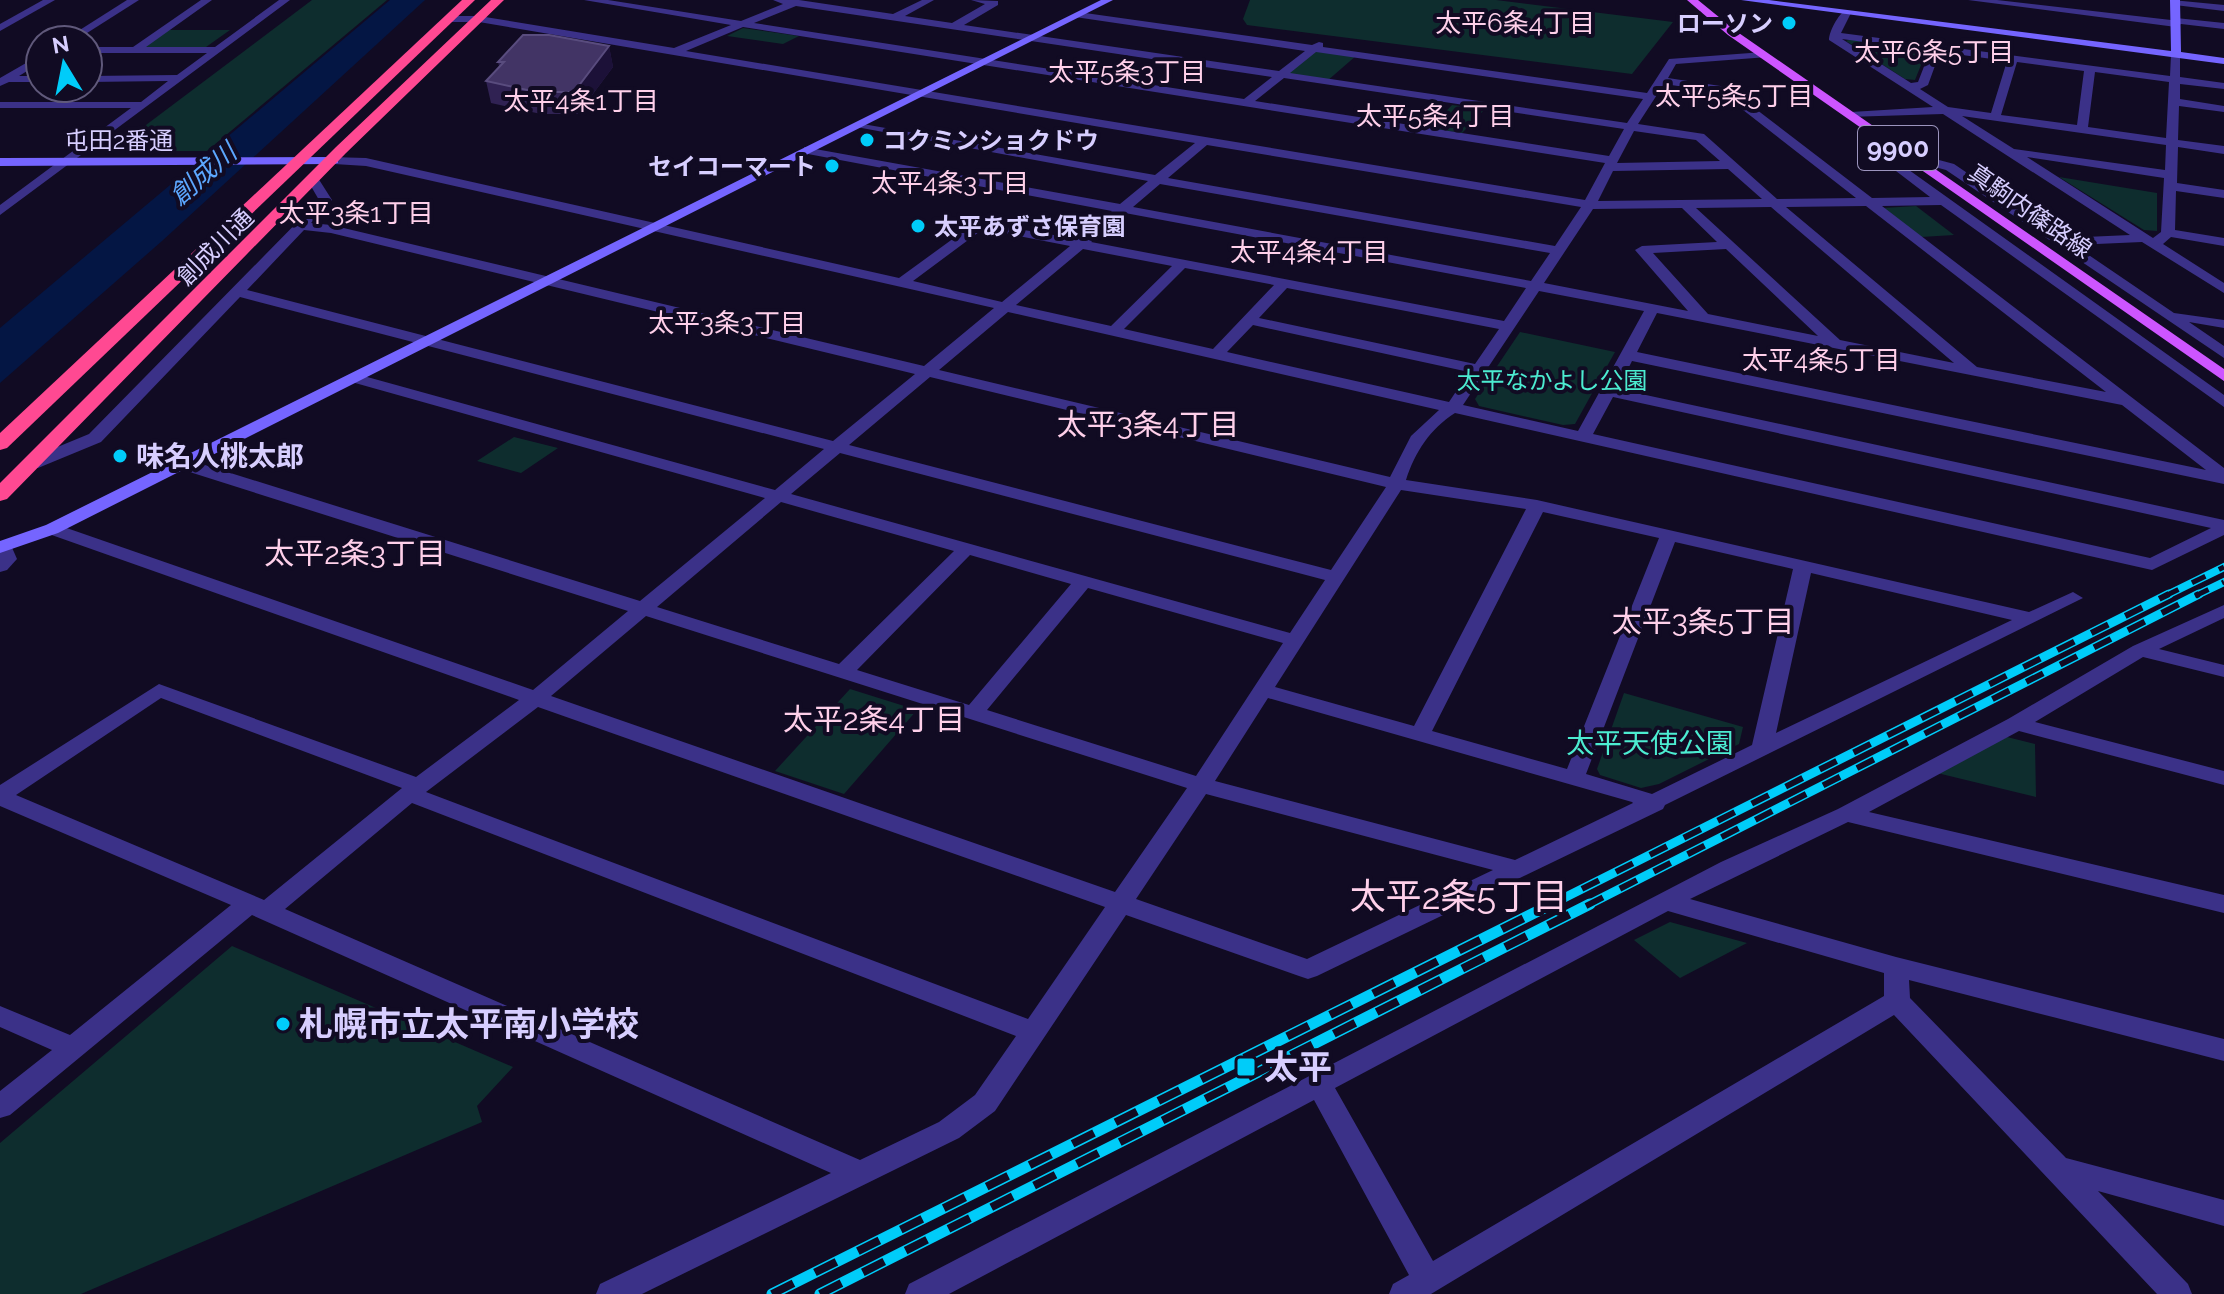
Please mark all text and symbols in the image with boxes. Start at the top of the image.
district label: 太平6条4丁目 [1435,8,1595,38]
place label: ローソン [1677,9,1773,38]
marker: ローソン [1780,14,1798,32]
north arrow [24,24,104,104]
text: N [50,30,71,59]
district label: 太平6条5丁目 [1854,37,2014,67]
district label: 太平5条3丁目 [1048,57,1206,87]
district label: 太平5条5丁目 [1655,81,1813,111]
district label: 太平4条1丁目 [503,86,659,116]
district label: 太平5条4丁目 [1356,101,1514,131]
street label: 屯田2番通 [65,126,173,155]
place label: コクミンショクドウ [883,126,1099,155]
road number: 9900 [1858,126,1938,170]
marker: コクミンショクドウ [858,131,876,149]
water label: 創成川 [164,135,245,211]
place label: セイコーマート [648,152,816,181]
marker: セイコーマート [823,157,841,175]
street label: 真駒内篠路線 [1963,158,2097,264]
district label: 太平4条3丁目 [871,168,1029,198]
district label: 太平3条1丁目 [278,198,434,228]
street label: 創成川通 [171,203,259,291]
place label: 太平あずさ保育園 [934,212,1126,241]
marker: 太平あずさ保育園 [909,217,927,235]
district label: 太平4条4丁目 [1230,237,1388,267]
district label: 太平3条3丁目 [648,308,806,338]
district label: 太平4条5丁目 [1742,345,1900,375]
park label: 太平なかよし公園 [1457,366,1647,395]
district label: 太平3条4丁目 [1057,407,1239,442]
place label: 味名人桃太郎 [136,440,304,473]
marker: 味名人桃太郎 [111,447,129,465]
district label: 太平2条3丁目 [264,536,446,571]
district label: 太平3条5丁目 [1612,604,1794,639]
district label: 太平2条4丁目 [783,702,965,737]
park label: 太平天使公園 [1566,727,1734,760]
district label: 太平2条5丁目 [1350,875,1568,917]
place label: 札幌市立太平南小学校 [299,1004,639,1044]
marker: 札幌市立太平南小学校 [274,1015,292,1033]
place label: 太平 [1264,1047,1332,1087]
marker: 太平 [1235,1056,1257,1078]

